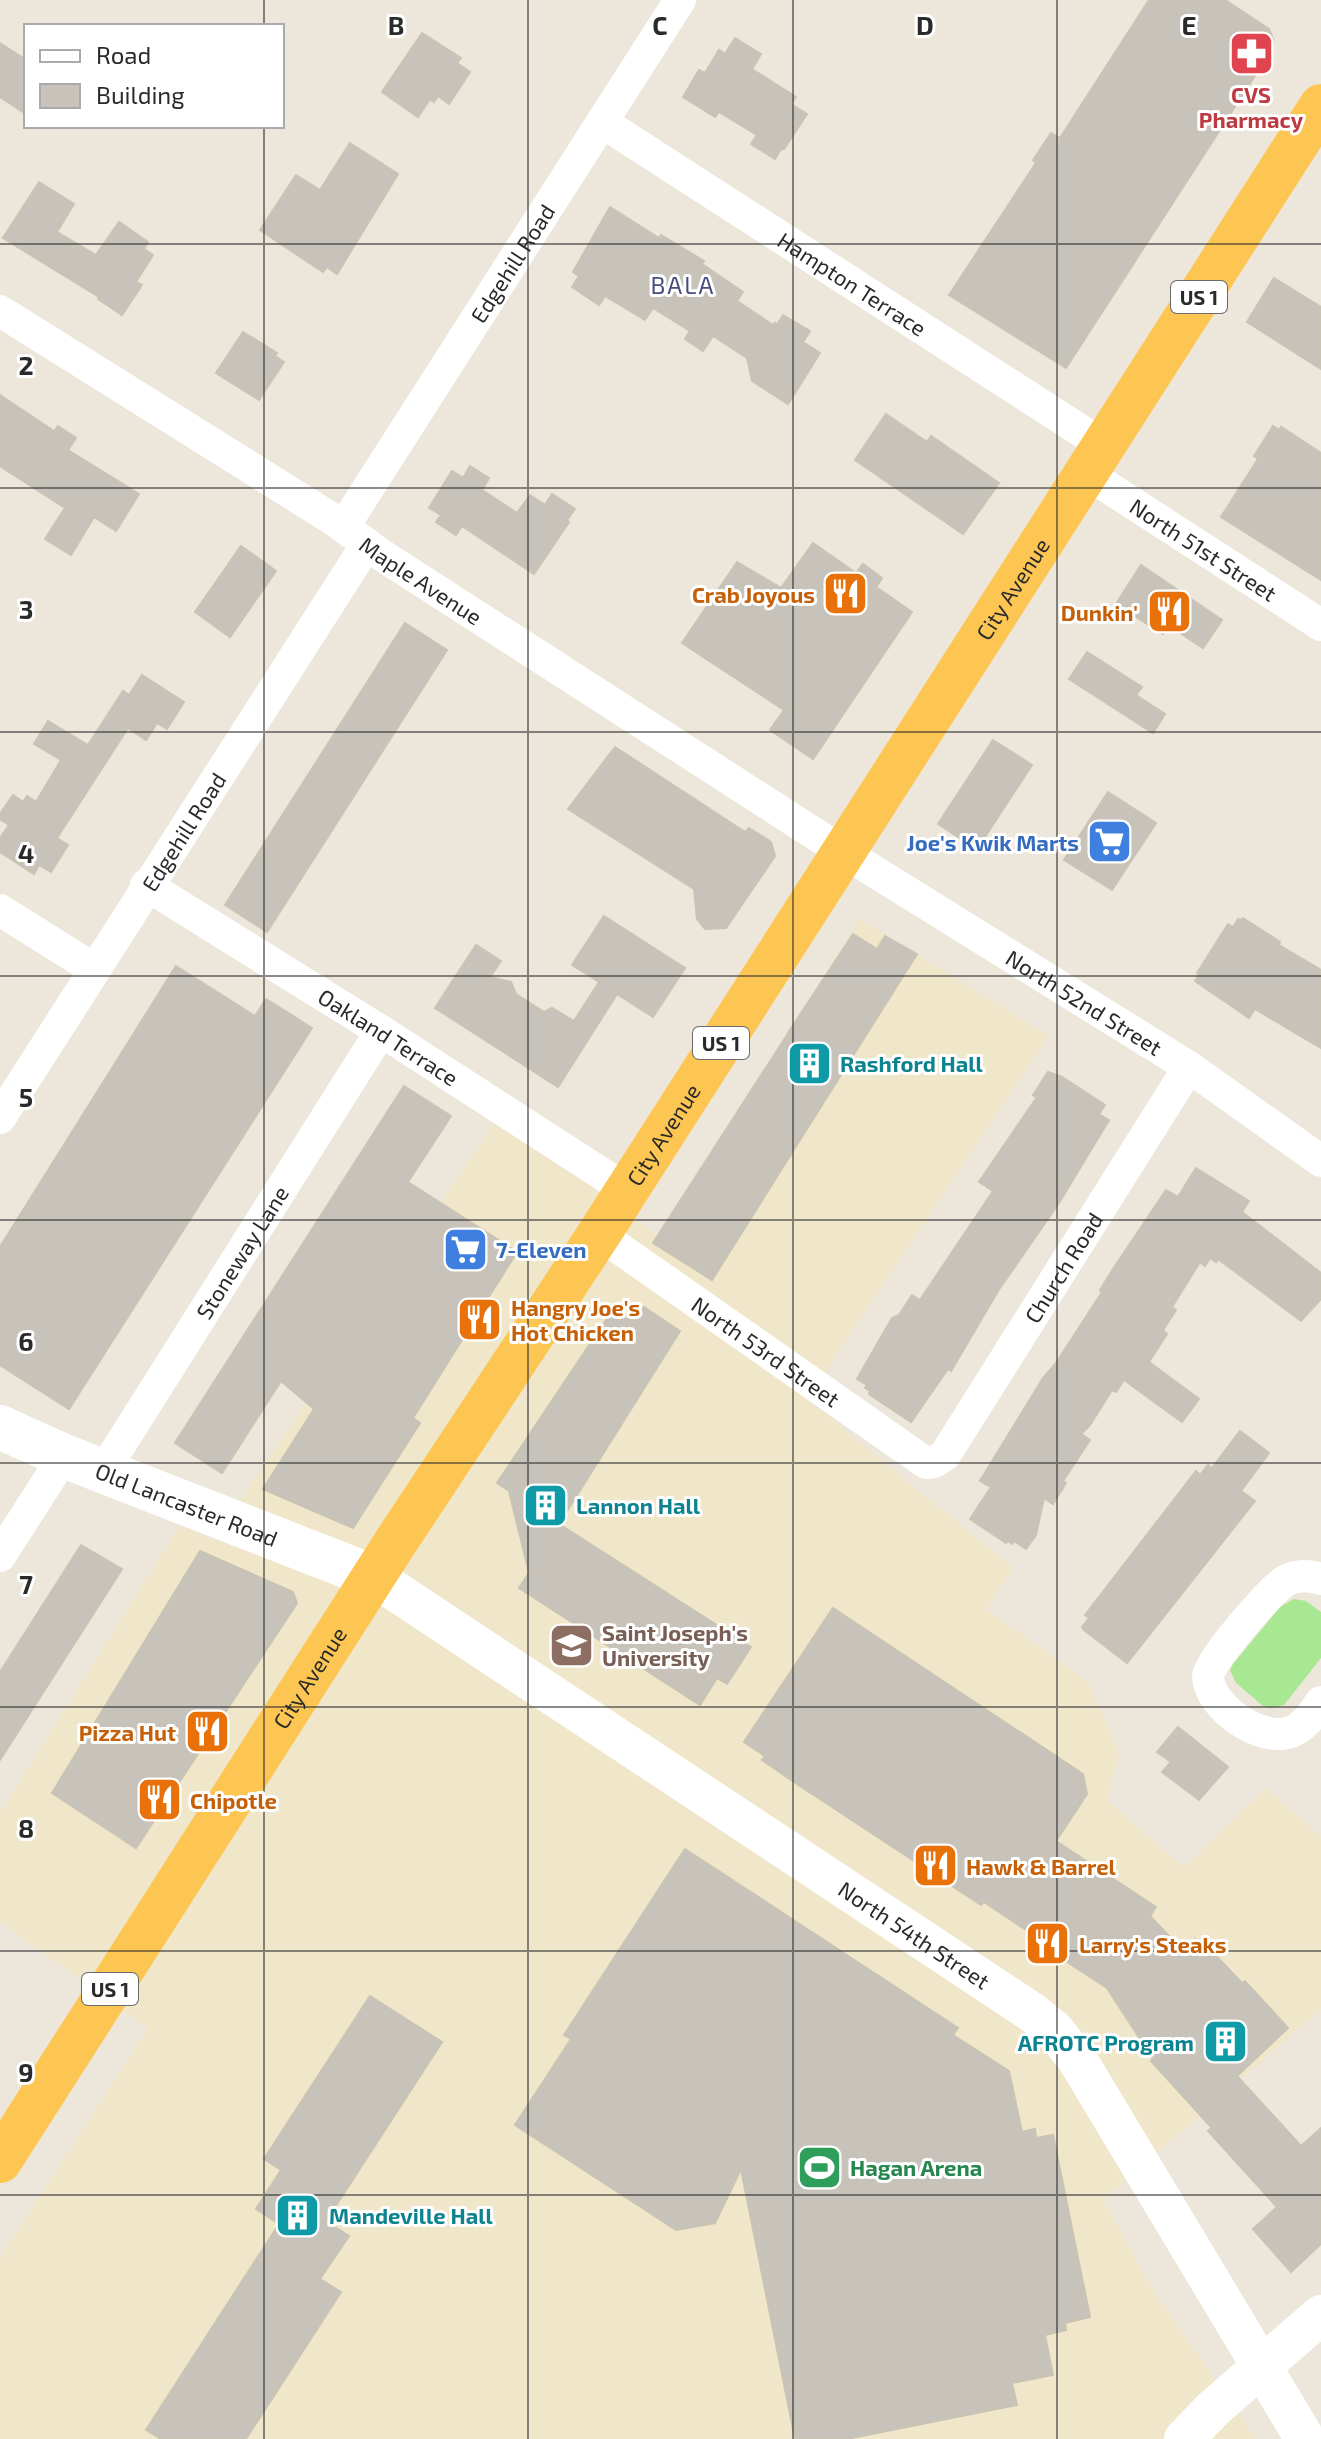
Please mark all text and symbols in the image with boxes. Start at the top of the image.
text: B [388,9,404,40]
text: C [652,9,668,40]
text: D [916,9,934,40]
text: E [1181,9,1197,40]
legend [24,24,284,128]
pharmacy icon: CVS Pharmacy [1227,29,1275,77]
text: Road [96,40,151,69]
text: Building [96,80,185,109]
place label: CVS Pharmacy [1199,81,1304,133]
street label: Edgehill Road [465,199,559,327]
street label: Hampton Terrace [773,226,931,341]
district label: BALA [650,270,716,299]
road number: US 1 [1171,281,1227,313]
text: 2 [18,349,34,380]
street label: North 51st Street [1125,492,1282,606]
street label: Maple Avenue [355,531,487,629]
street label: City Avenue [970,533,1054,644]
restaurant icon: Crab Joyous [822,570,870,618]
place label: Crab Joyous [692,581,815,608]
restaurant icon: Dunkin' [1145,588,1193,636]
text: 3 [19,593,33,624]
place label: Dunkin' [1061,599,1138,625]
street label: Edgehill Road [136,768,231,896]
supermarket icon: Joe's Kwik Marts [1086,818,1134,866]
place label: Joe's Kwik Marts [907,829,1079,855]
text: 4 [18,837,34,868]
street label: North 52nd Street [1002,944,1167,1060]
street label: Oakland Terrace [314,982,463,1091]
road number: US 1 [693,1027,749,1059]
building icon: Rashford Hall [785,1039,833,1087]
place label: Rashford Hall [840,1050,984,1076]
street label: City Avenue [621,1079,705,1190]
text: 5 [19,1081,33,1112]
street label: Stoneway Lane [190,1181,293,1323]
street label: Church Road [1019,1207,1107,1327]
supermarket icon: 7-Eleven [441,1225,489,1273]
place label: 7-Eleven [496,1236,586,1262]
street label: North 53rd Street [687,1290,845,1412]
place label: Hangry Joe's Hot Chicken [511,1294,640,1345]
restaurant icon: Hangry Joe's Hot Chicken [456,1296,504,1344]
text: 6 [18,1325,34,1356]
street label: Old Lancaster Road [92,1457,281,1551]
building icon: Lannon Hall [521,1481,569,1529]
place label: Lannon Hall [576,1492,701,1518]
text: 7 [19,1568,33,1599]
place label: Saint Joseph's University [602,1619,748,1671]
school or university icon: Saint Joseph's University [547,1621,595,1669]
street label: City Avenue [267,1622,351,1733]
restaurant icon: Pizza Hut [183,1708,231,1756]
place label: Pizza Hut [79,1719,176,1745]
restaurant icon: Chipotle [135,1776,183,1824]
place label: Chipotle [190,1787,277,1813]
text: 8 [18,1812,34,1843]
restaurant icon: Hawk & Barrel [911,1842,959,1890]
place label: Hawk & Barrel [966,1853,1117,1879]
street label: North 54th Street [834,1875,995,1994]
restaurant icon: Larry's Steaks [1024,1920,1072,1968]
place label: Larry's Steaks [1079,1931,1226,1958]
road number: US 1 [82,1973,138,2005]
building icon: AFROTC Program [1201,2018,1249,2066]
place label: AFROTC Program [1018,2029,1194,2055]
text: 9 [18,2056,34,2087]
sports icon: Hagan Arena [795,2143,843,2191]
place label: Hagan Arena [850,2154,982,2180]
building icon: Mandeville Hall [274,2191,322,2239]
place label: Mandeville Hall [329,2202,493,2228]

